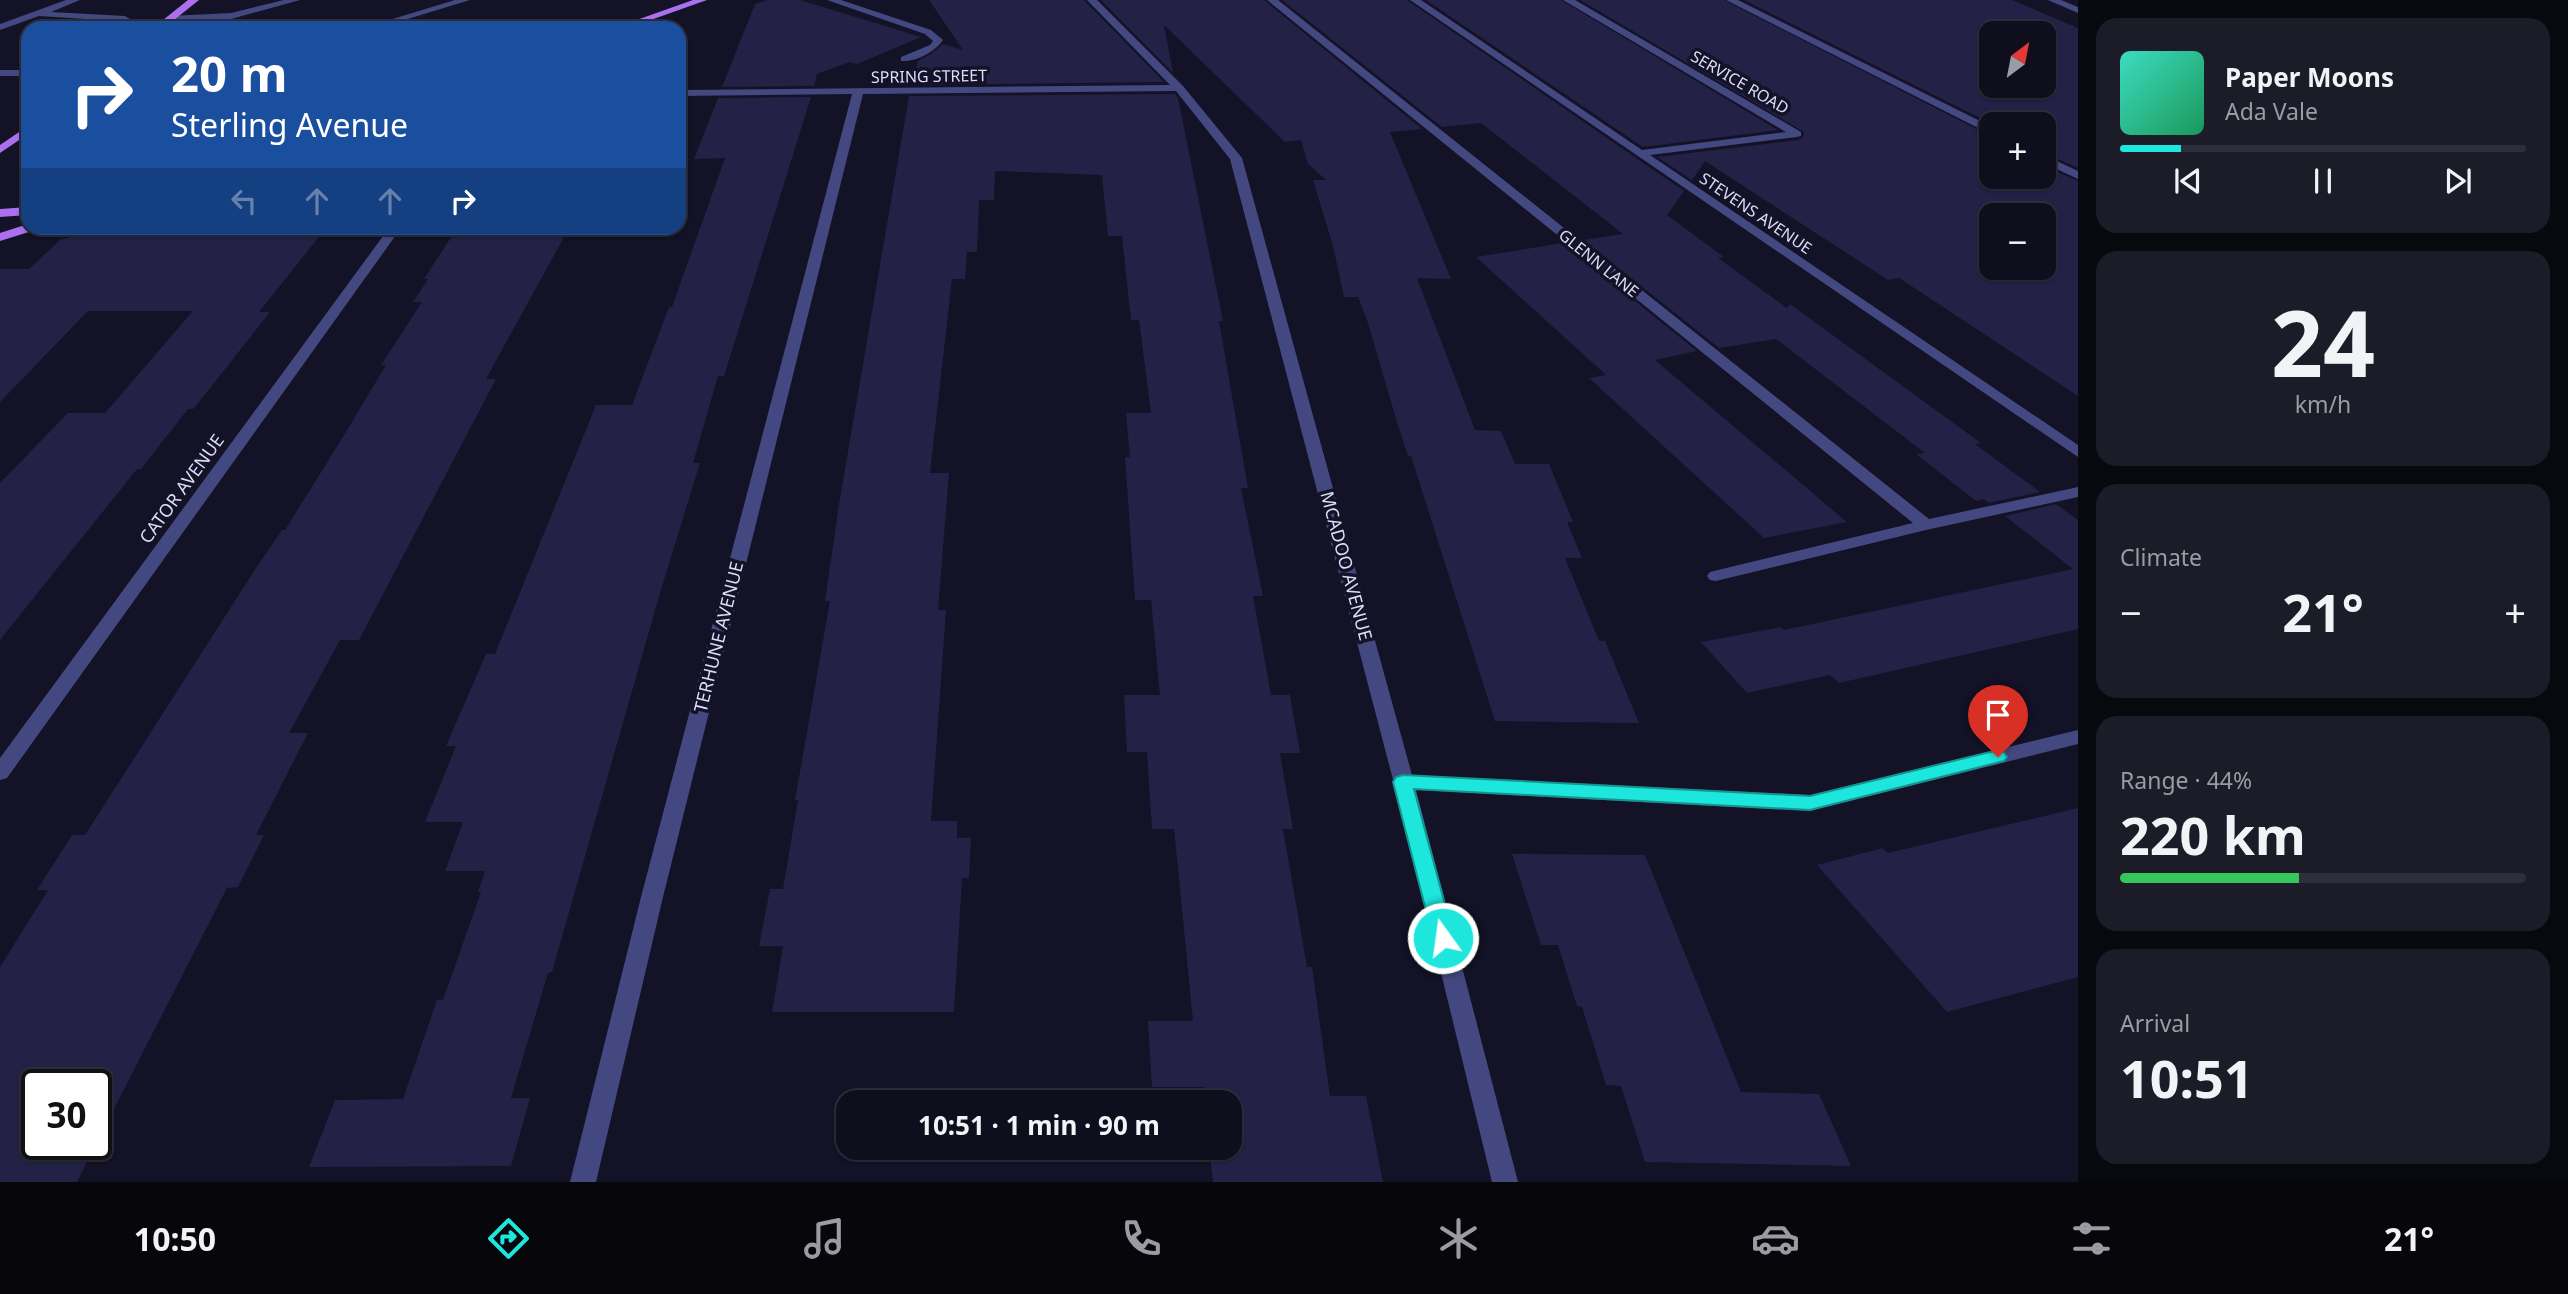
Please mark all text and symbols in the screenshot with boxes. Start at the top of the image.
north arrow [1979,21,2056,98]
map controls [1979,21,2056,280]
text: 20 m [171,40,288,106]
street label: SERVICE ROAD [1687,45,1793,119]
icon: right [56,49,147,140]
text: Paper Moons [2225,59,2394,95]
street label: SPRING STREET [871,64,987,88]
text: Ada Vale [2225,95,2318,127]
text: Sterling Avenue [171,103,408,146]
button: + [1979,112,2056,189]
icon: previous [2169,162,2207,200]
icon: pause [2304,162,2342,200]
icon: next [2439,162,2477,200]
street label: STEVENS AVENUE [1696,167,1816,259]
icon: left [225,182,263,220]
icon: ahead [298,182,336,220]
icon: ahead [371,182,409,220]
icon: right [444,182,482,220]
button: − [1979,203,2056,280]
street label: GLENN LANE [1554,224,1644,302]
text: 24 [2271,280,2375,404]
text: km/h [2295,388,2351,420]
street label: CATOR AVENUE [133,429,229,548]
street label: MCADOO AVENUE [1316,488,1378,643]
text: Climate [2120,541,2202,573]
street label: TERHUNE AVENUE [688,559,748,715]
text: 21° [2282,576,2364,647]
text: − [2120,586,2142,638]
text: + [2504,586,2526,638]
pin [1968,685,2028,757]
icon: arrive [1979,696,2017,734]
text: Range · 44% [2120,764,2252,796]
text: 220 km [2120,799,2306,870]
position arrow [1406,901,1480,975]
text: Arrival [2120,1007,2190,1039]
text: 10:51 [2120,1042,2254,1113]
speed limit sign: 30 [21,1069,112,1160]
text: 10:51 · 1 min · 90 m [918,1107,1160,1143]
icon: directions [484,1214,533,1263]
icon: music [800,1214,849,1263]
icon: phone [1117,1214,1166,1263]
icon: climate [1434,1214,1483,1263]
icon: car [1751,1214,1800,1263]
icon: filters [2067,1214,2116,1263]
text: 10:50 [134,1217,216,1260]
text: 21° [2384,1217,2434,1260]

